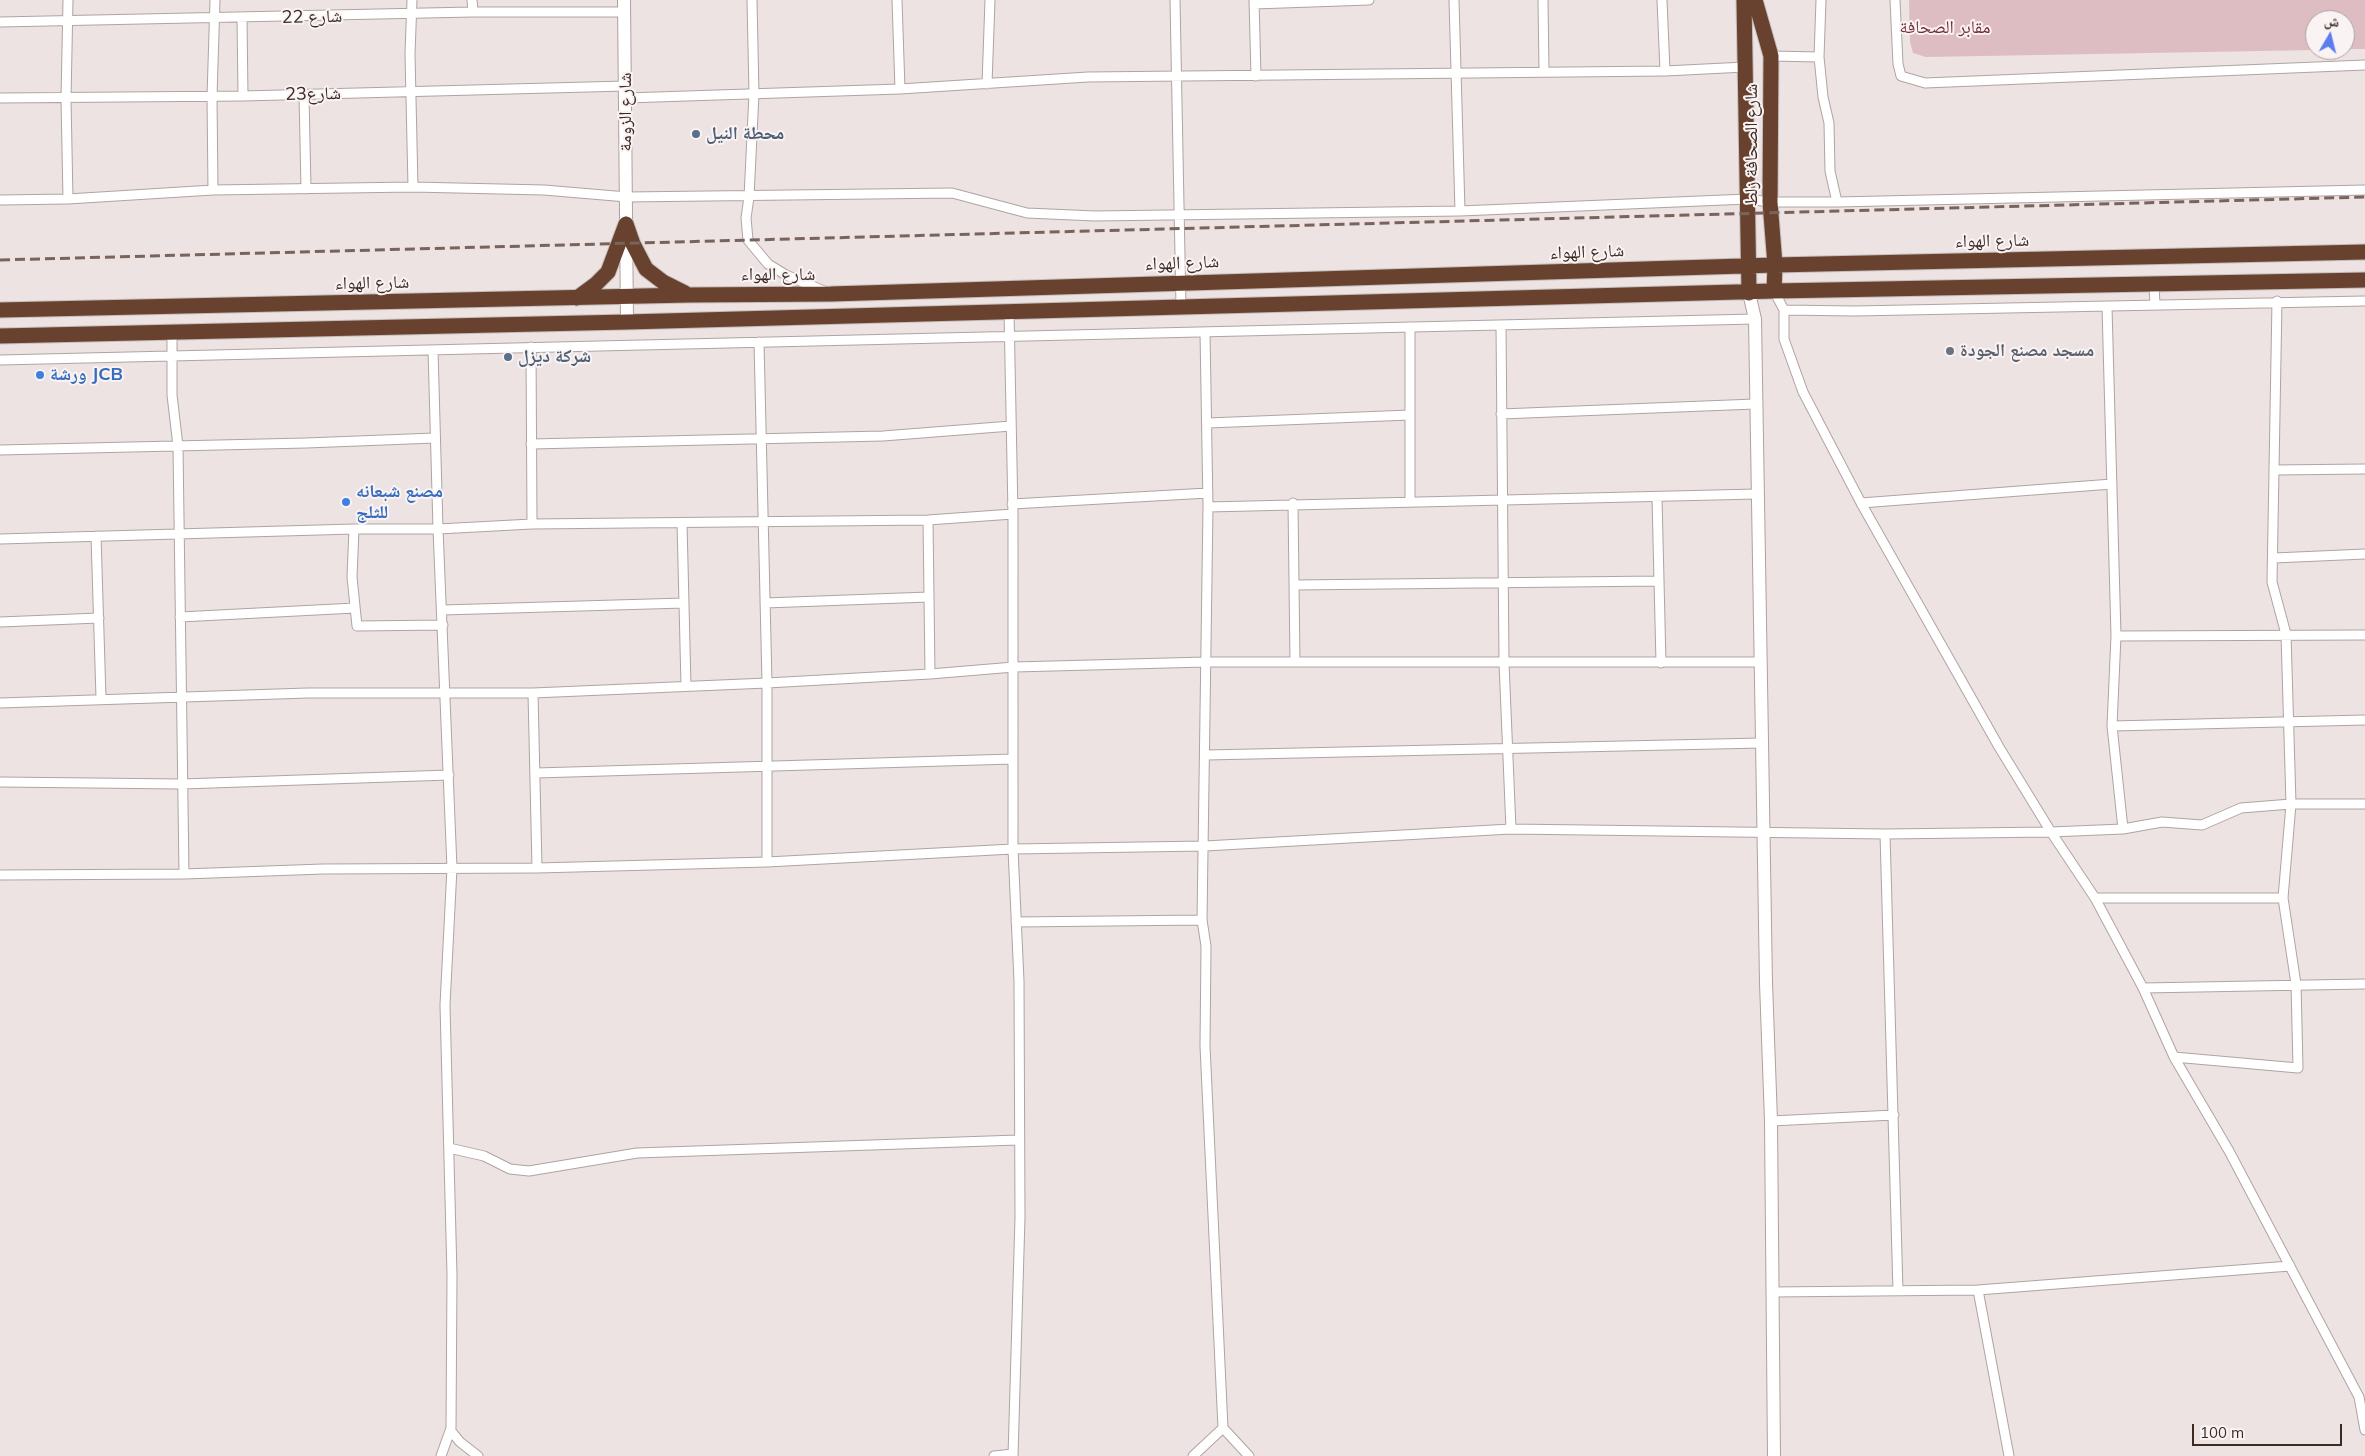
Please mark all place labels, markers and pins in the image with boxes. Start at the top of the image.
place label: محطة النيل [706,123,784,145]
marker: محطة النيل [690,128,702,140]
place label: مسجد مصنع الجودة [1960,340,2094,362]
marker: مسجد مصنع الجودة [1944,345,1956,357]
place label: شركة ديزل [518,346,591,368]
marker: شركة ديزل [502,351,514,363]
place label: ورشة JCB [50,364,123,386]
marker: ورشة JCB [34,369,46,381]
place label: مصنع شبعانه للثلج [356,481,443,524]
marker: مصنع شبعانه للثلج [340,496,352,508]

